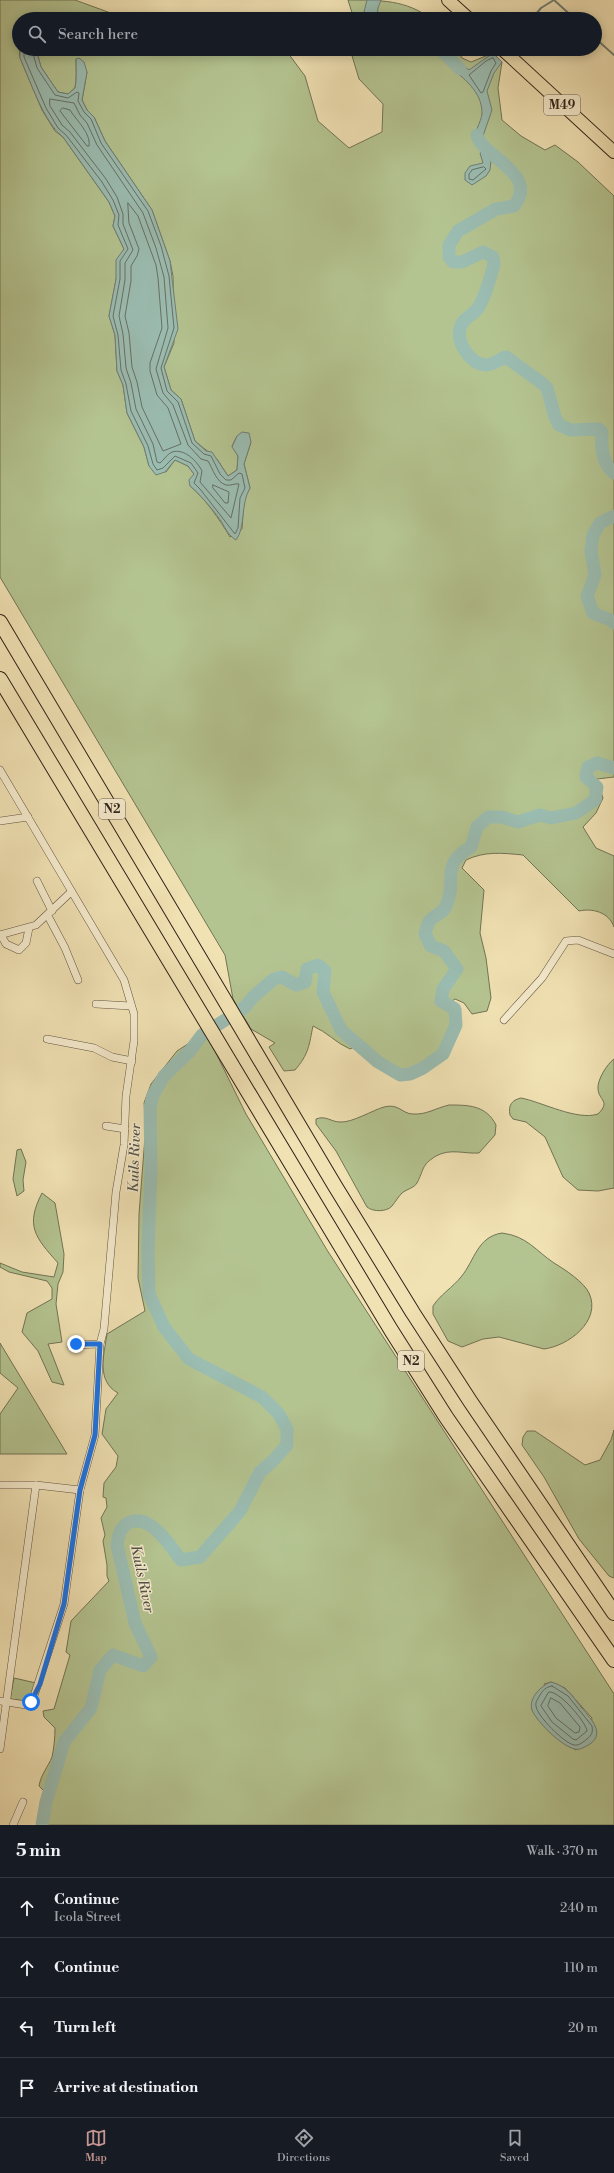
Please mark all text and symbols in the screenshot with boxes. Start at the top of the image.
search box [12,12,602,56]
icon: search [26,23,48,45]
text: Search here [58,25,138,44]
road number: M49 [544,95,580,115]
road number: N2 [99,799,125,819]
water label: Kuils River [125,1122,145,1193]
route end [67,1335,85,1353]
road number: N2 [398,1351,424,1371]
water label: Kuils River [126,1543,158,1616]
route start [22,1693,40,1711]
text: 5 min [16,1840,61,1862]
text: Walk · 370 m [526,1843,598,1859]
text: Continue [54,1890,119,1909]
icon: ahead [16,1897,38,1919]
text: 240 m [560,1900,598,1916]
text: Icola Street [54,1909,121,1925]
icon: ahead [16,1957,38,1979]
text: Continue [54,1958,119,1977]
text: 110 m [564,1960,598,1976]
icon: left [16,2017,38,2039]
text: Turn left [54,2018,116,2037]
text: 20 m [568,2020,598,2036]
icon: arrive [16,2077,38,2099]
text: Arrive at destination [54,2078,198,2097]
tab: Map [85,2127,107,2165]
tab: Directions [277,2127,330,2165]
tab: Saved [500,2127,529,2165]

